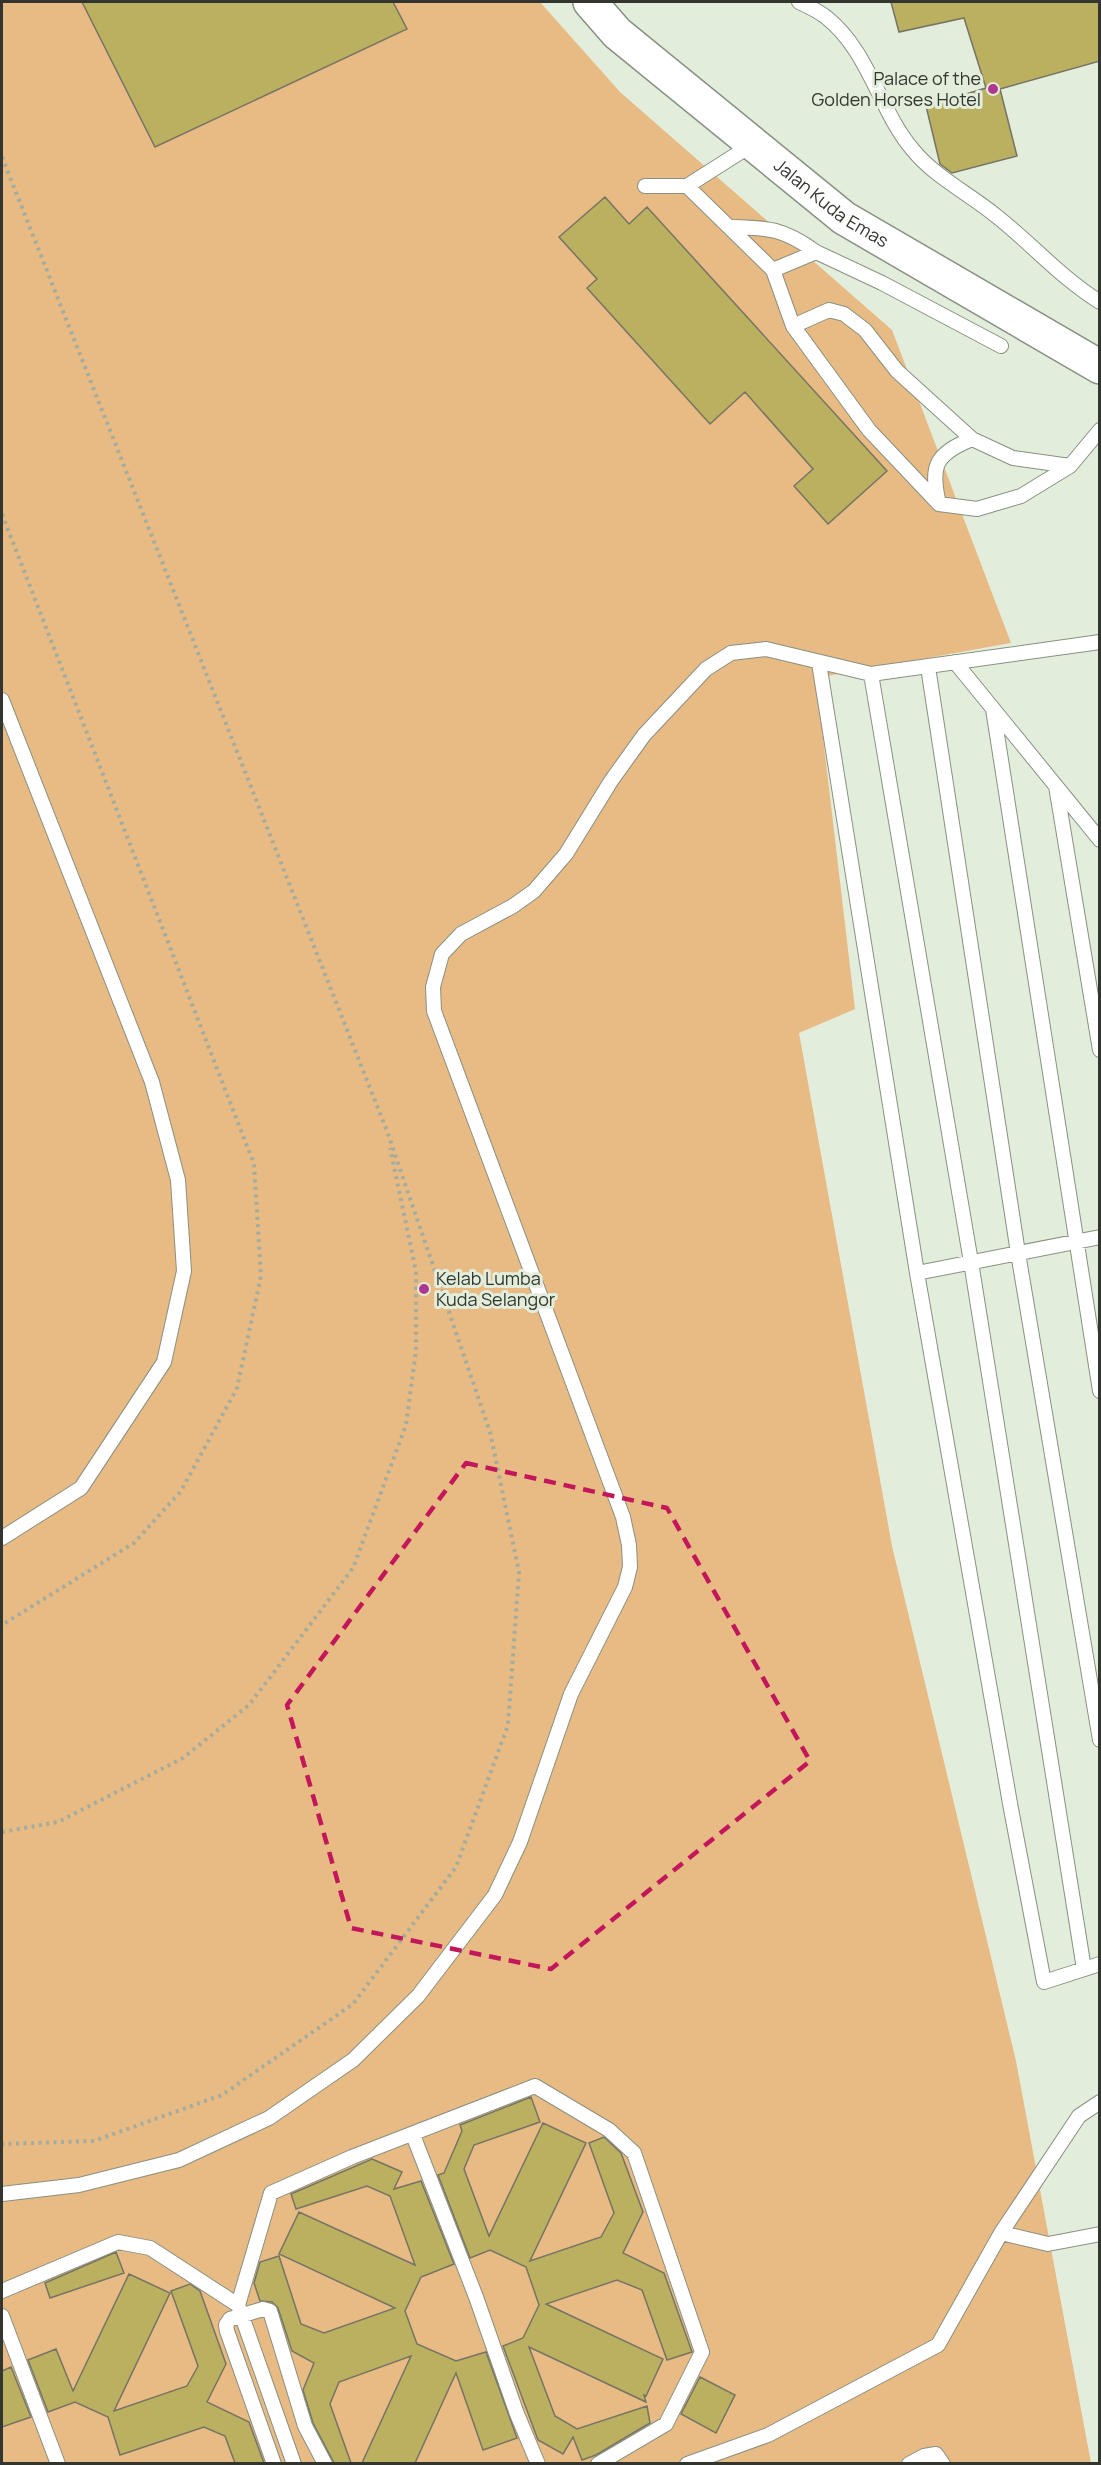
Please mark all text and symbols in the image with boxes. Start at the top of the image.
place label: Palace of the Golden Horses Hotel [812,66,981,111]
marker: Palace of the Golden Horses Hotel [986,82,1000,96]
street label: Jalan Kuda Emas [769,153,893,252]
place label: Kelab Lumba Kuda Selangor [436,1266,556,1311]
marker: Kelab Lumba Kuda Selangor [417,1282,431,1296]

